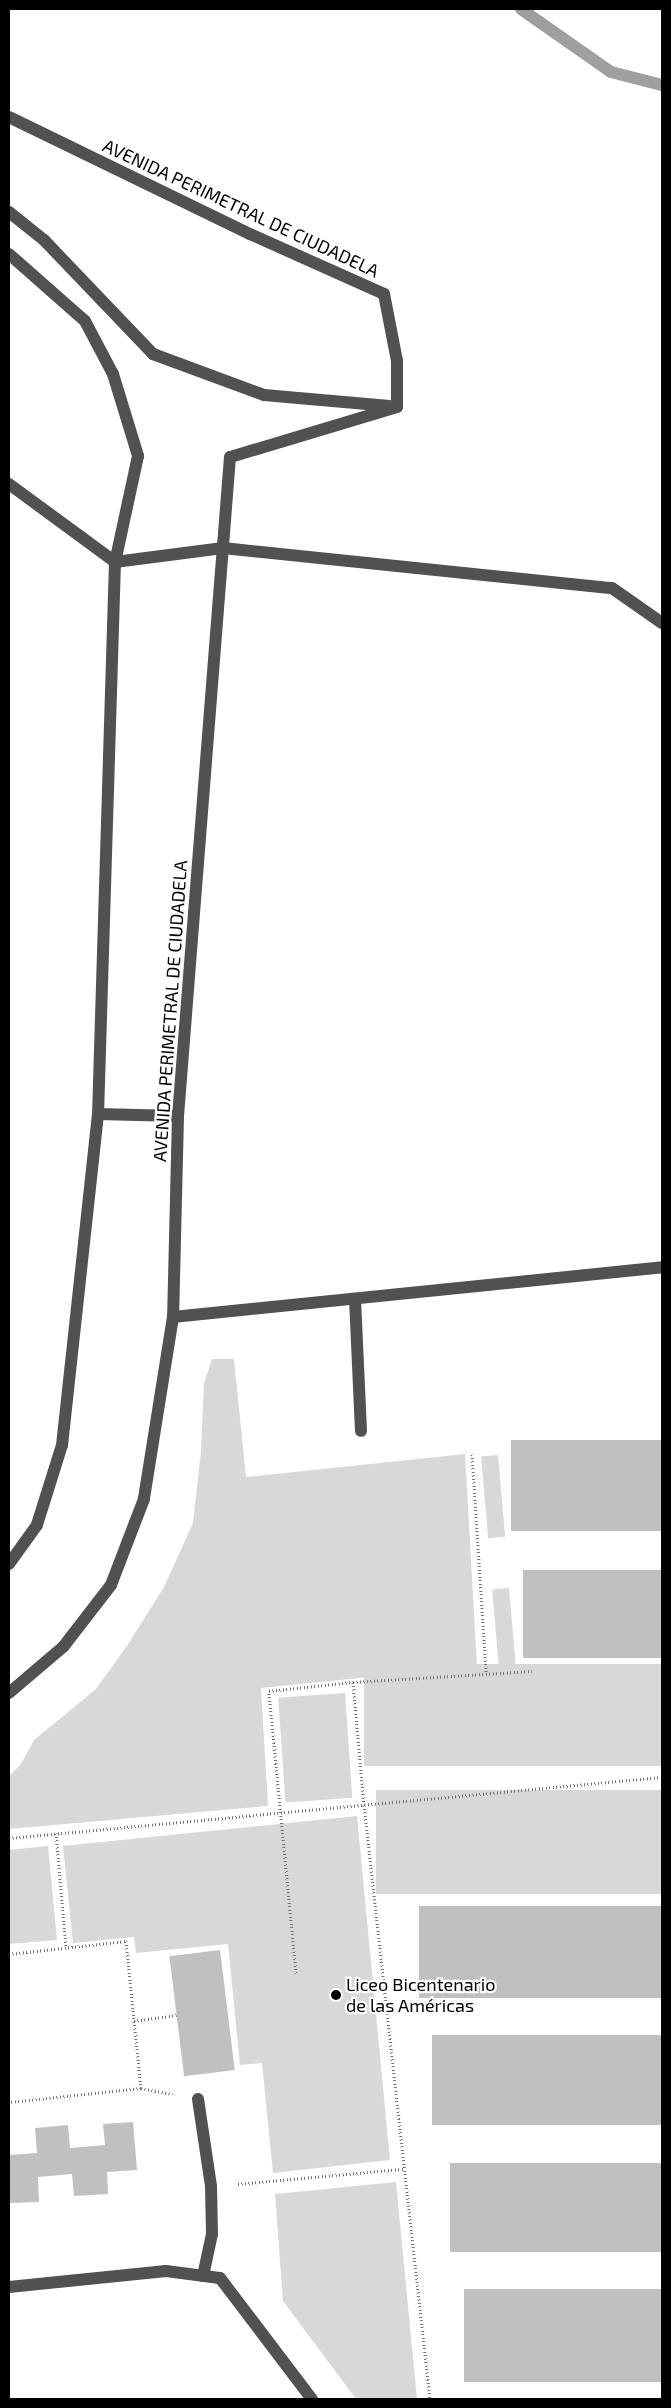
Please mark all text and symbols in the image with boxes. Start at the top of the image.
street label: AVENIDA PERIMETRAL DE CIUDADELA [99,134,383,282]
street label: AVENIDA PERIMETRAL DE CIUDADELA [149,859,191,1163]
place label: Liceo Bicentenario de las Américas [346,1974,495,2016]
marker: Liceo Bicentenario de las Américas [330,1989,342,2001]

